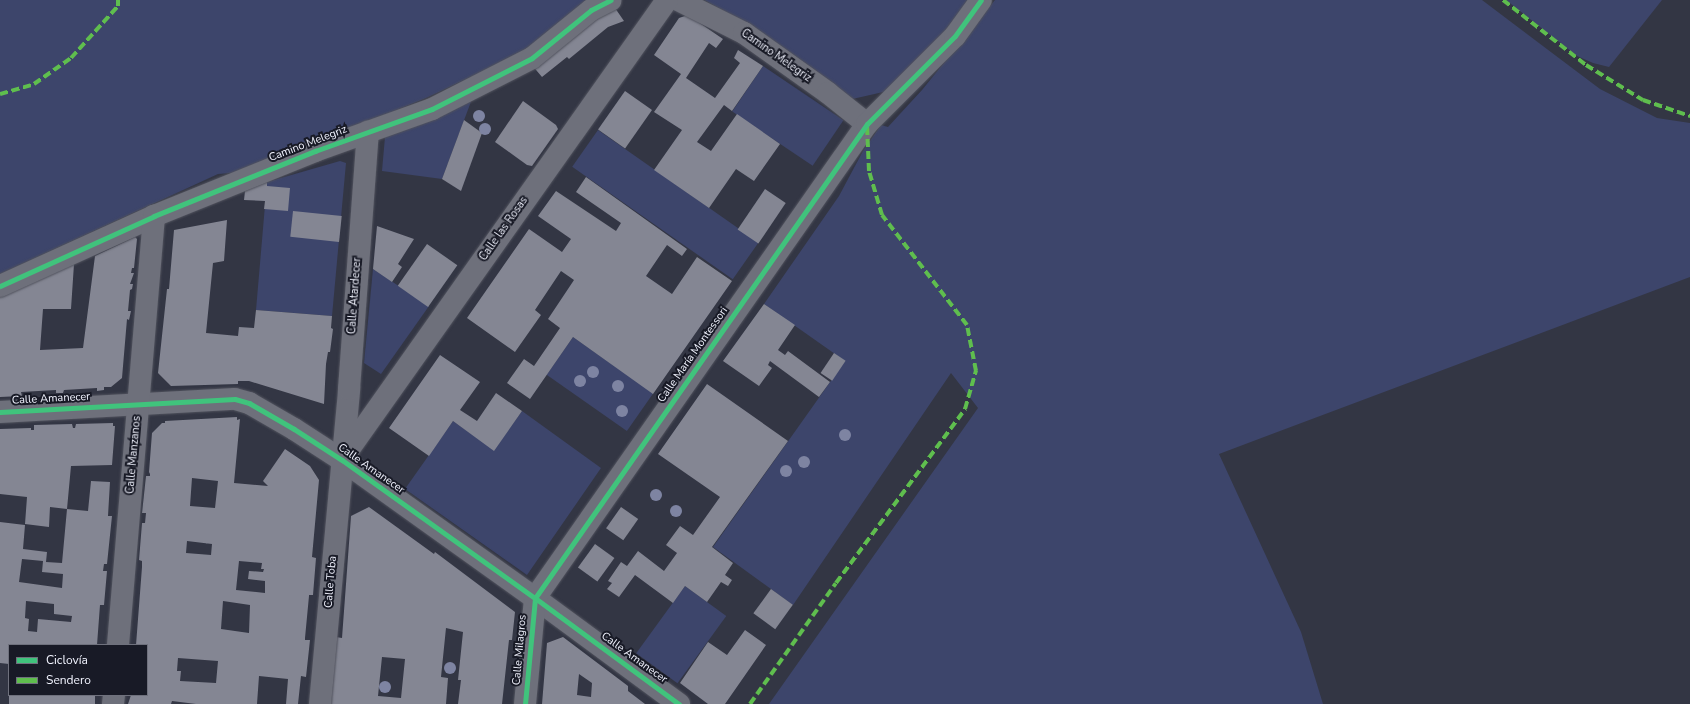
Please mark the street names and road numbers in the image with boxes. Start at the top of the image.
street label: Camino Melegriz [738,27,814,85]
street label: Camino Melegriz [267,123,349,165]
street label: Calle las Rosas [477,194,531,264]
street label: Calle Atardecer [346,257,364,335]
street label: Calle María Montessori [655,305,731,405]
street label: Calle Amanecer [12,390,90,408]
street label: Calle Manzanos [124,415,144,495]
street label: Calle Amanecer [335,441,407,497]
street label: Calle Toba [322,555,340,609]
street label: Calle Milagros [510,614,530,686]
street label: Calle Amanecer [598,630,670,686]

